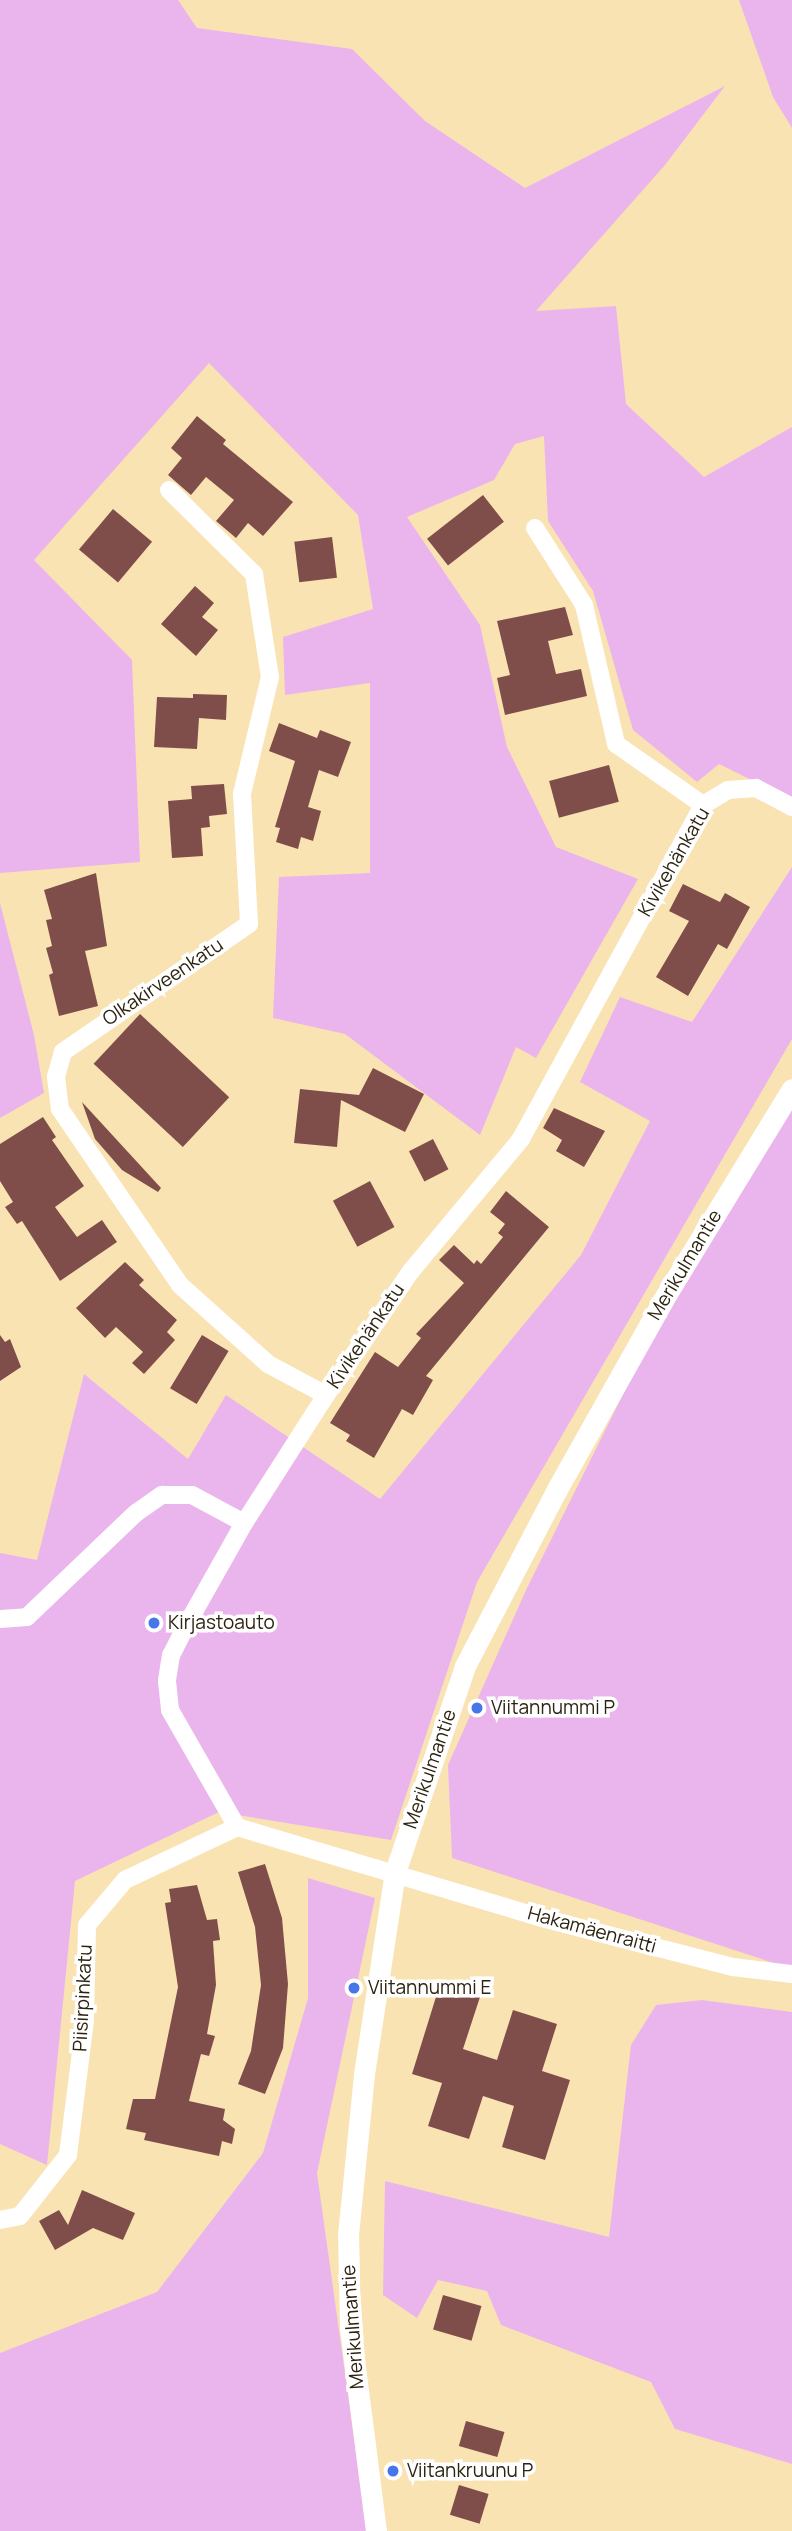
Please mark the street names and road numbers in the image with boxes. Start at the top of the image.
street label: Kivikehänkatu [634,803,714,921]
street label: Olkakirveenkatu [98,933,228,1031]
street label: Merikulmantie [643,1206,727,1324]
street label: Kivikehänkatu [322,1279,410,1393]
street label: Merikulmantie [399,1706,461,1832]
street label: Hakamäenraitti [525,1902,659,1958]
street label: Piisirpinkatu [69,1944,97,2052]
street label: Merikulmantie [337,2264,369,2390]

